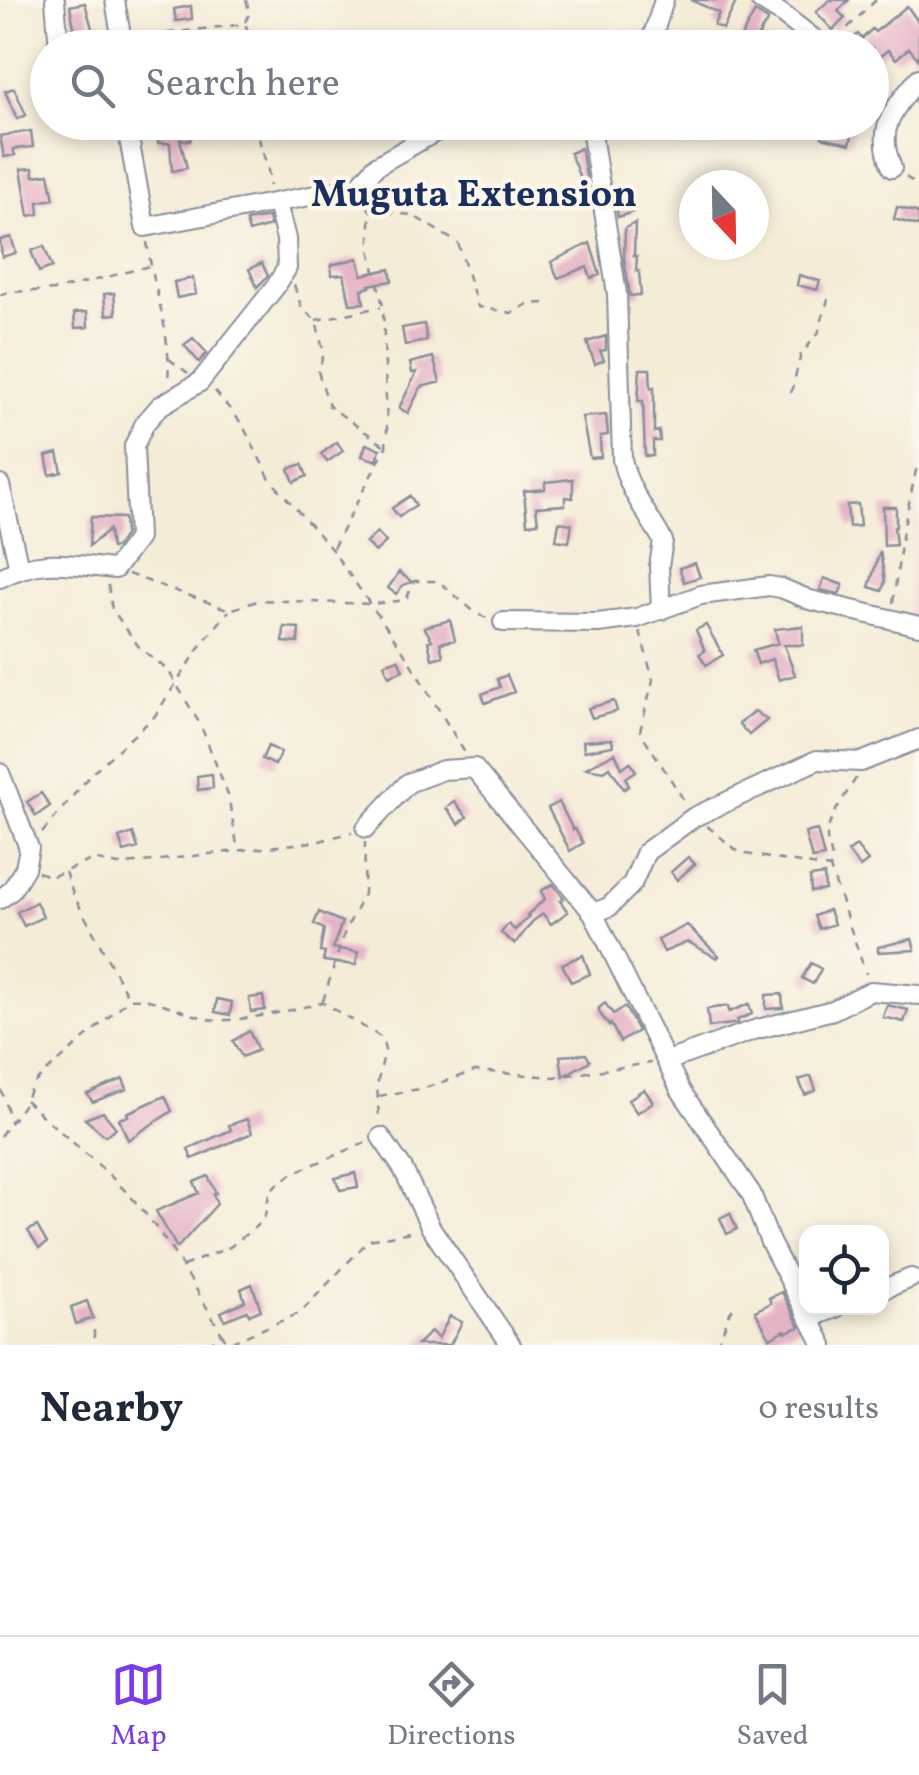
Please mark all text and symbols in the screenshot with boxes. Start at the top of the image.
search box [30,30,889,140]
icon: search [65,58,120,113]
text: Search here [145,59,340,112]
district label: Muguta Extension [311,170,637,223]
north arrow [679,170,769,260]
map controls [799,1225,889,1315]
button: locate [799,1225,889,1315]
text: Nearby [40,1381,183,1440]
text: 0 results [759,1388,879,1432]
tab: Map [110,1657,166,1756]
tab: Directions [387,1657,516,1756]
tab: Saved [736,1657,809,1756]

